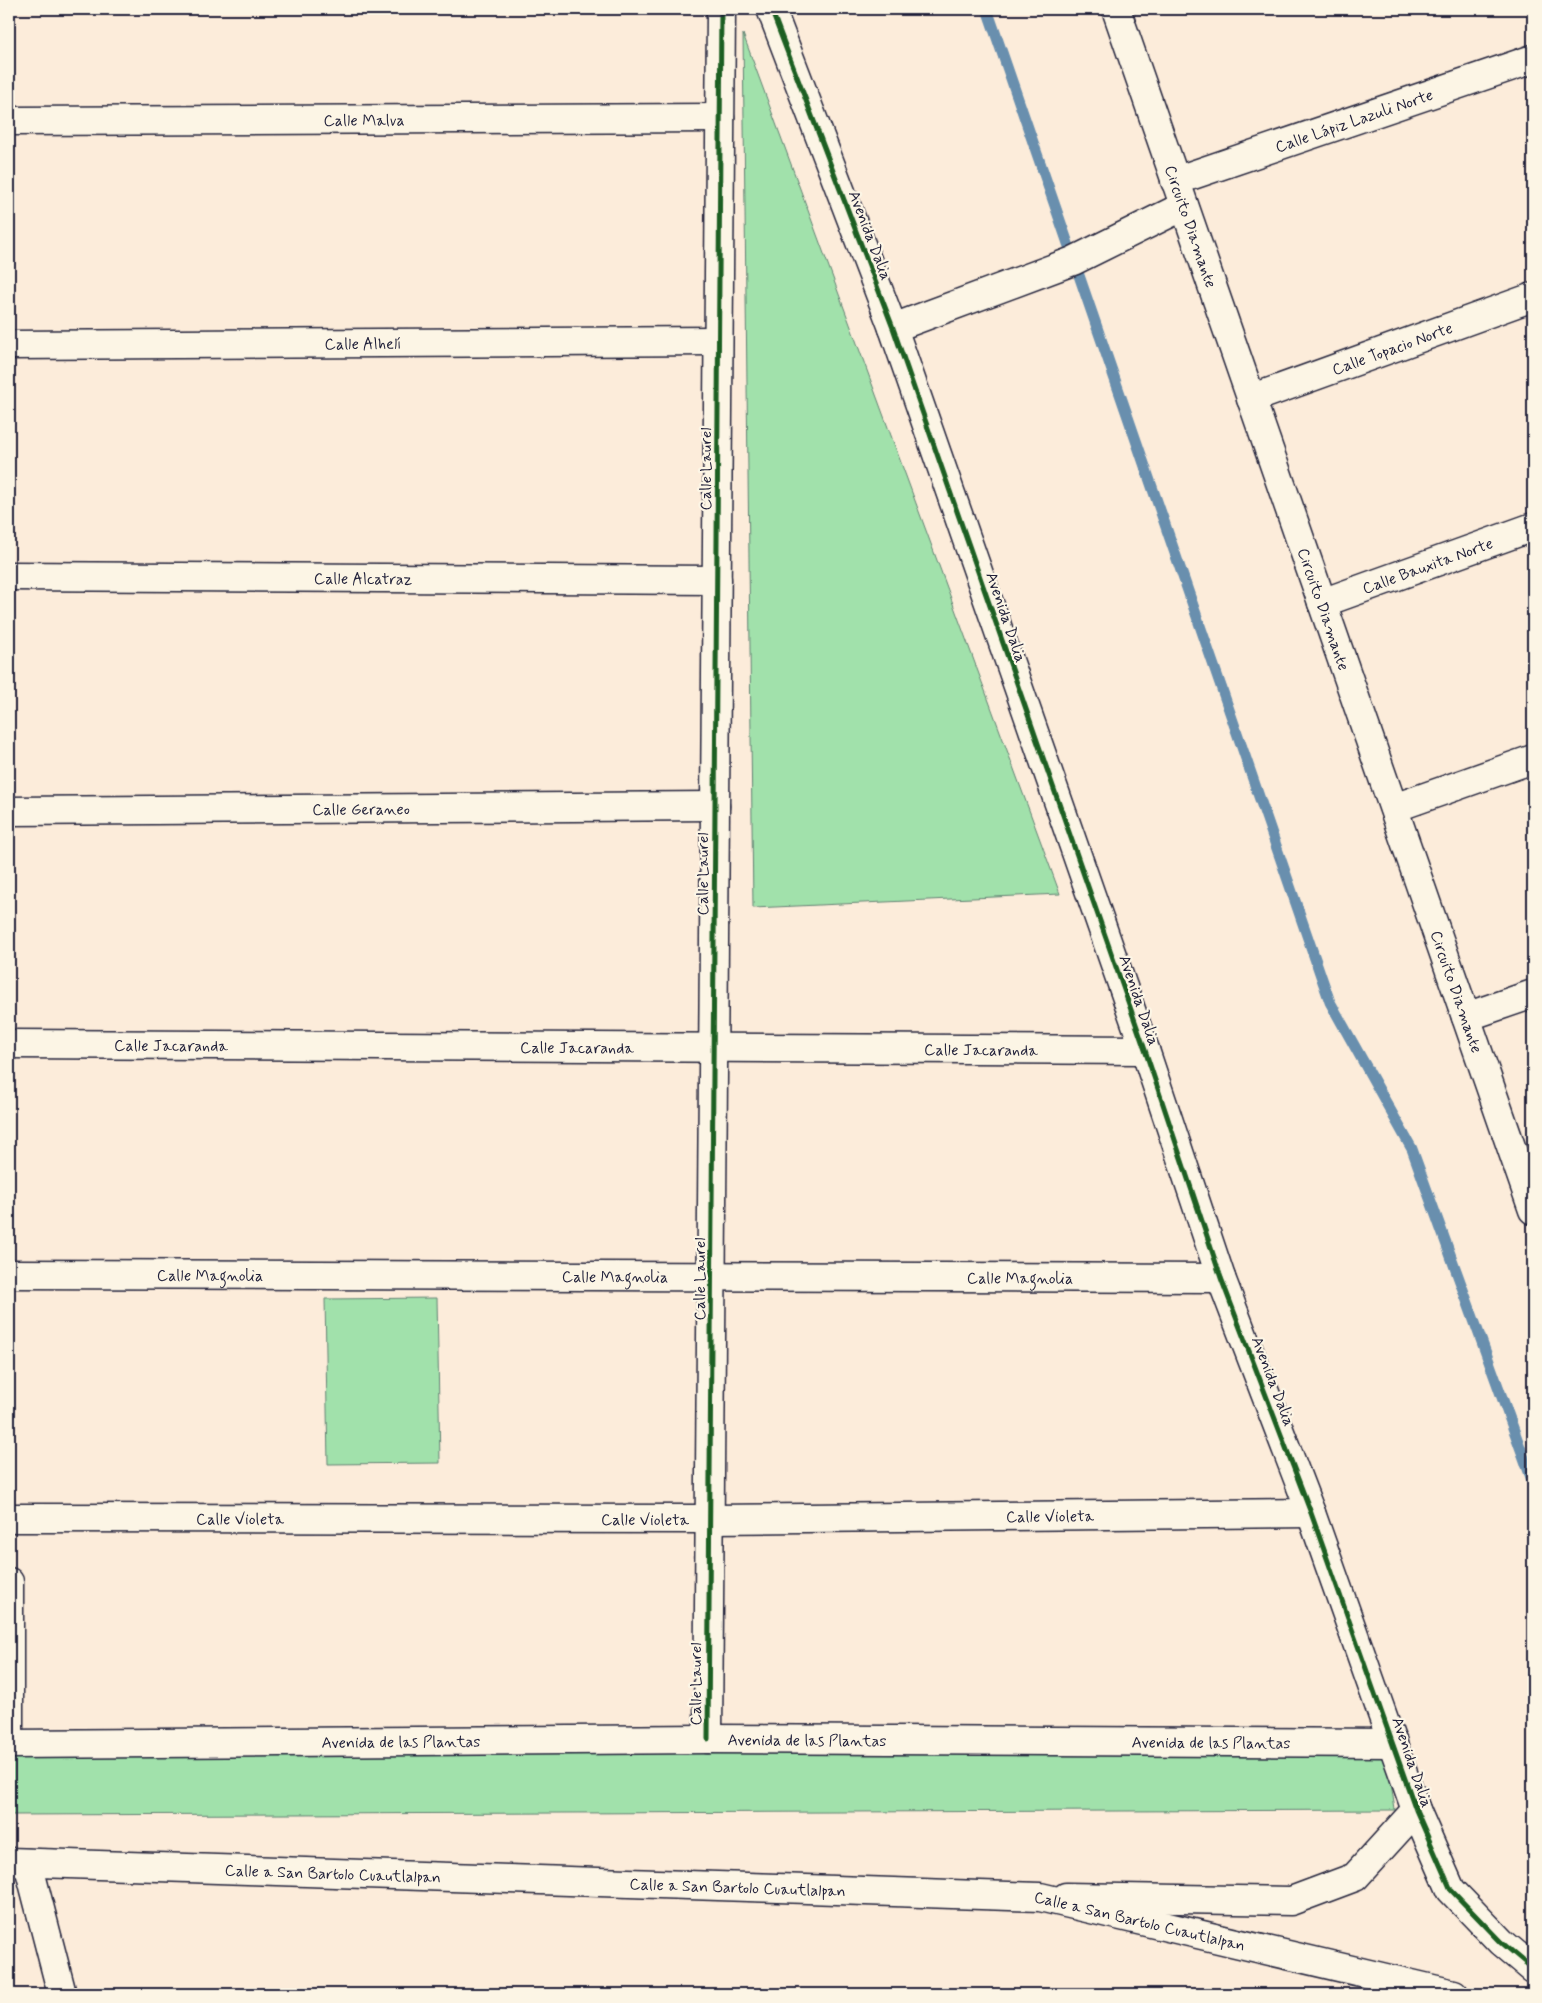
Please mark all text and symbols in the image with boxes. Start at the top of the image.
street label: Calle Lápiz Lazuli Norte [1273,85,1436,158]
street label: Calle Malva [323,110,405,132]
street label: Circuito Diamante [1159,163,1221,291]
street label: Avenida Dalia [843,188,896,283]
street label: Calle Topacio Norte [1329,318,1456,381]
street label: Calle Alhelí [324,334,402,355]
street label: Calle Laurel [696,428,717,510]
street label: Calle Bauxita Norte [1360,533,1496,600]
street label: Circuito Diamante [1292,545,1354,673]
street label: Calle Alcatraz [314,569,413,590]
street label: Avenida Dalia [980,569,1031,666]
street label: Calle Geraneo [312,799,410,821]
street label: Calle Laurel [693,833,714,915]
street label: Circuito Diamante [1425,928,1487,1056]
street label: Avenida Dalia [1113,952,1164,1049]
street label: Calle Jacaranda [114,1036,228,1057]
street label: Calle Jacaranda [520,1038,634,1059]
street label: Calle Jacaranda [924,1040,1038,1061]
street label: Calle Laurel [690,1238,711,1320]
street label: Calle Magnolia [157,1265,263,1288]
street label: Calle Magnolia [562,1267,668,1289]
street label: Calle Magnolia [967,1268,1073,1290]
street label: Avenida Dalia [1246,1334,1299,1429]
street label: Calle Violeta [1006,1506,1095,1528]
street label: Calle Violeta [196,1509,284,1530]
street label: Calle Violeta [601,1510,689,1531]
street label: Calle Laurel [686,1643,707,1725]
street label: Avenida Dalia [1386,1714,1437,1811]
street label: Avenida de las Plantas [727,1730,887,1752]
street label: Avenida de las Plantas [321,1732,481,1754]
street label: Avenida de las Plantas [1131,1732,1291,1754]
street label: Calle a San Bartolo Cuautlalpan [224,1860,441,1889]
street label: Calle a San Bartolo Cuautlalpan [629,1874,846,1902]
street label: Calle a San Bartolo Cuautlalpan [1034,1888,1247,1957]

